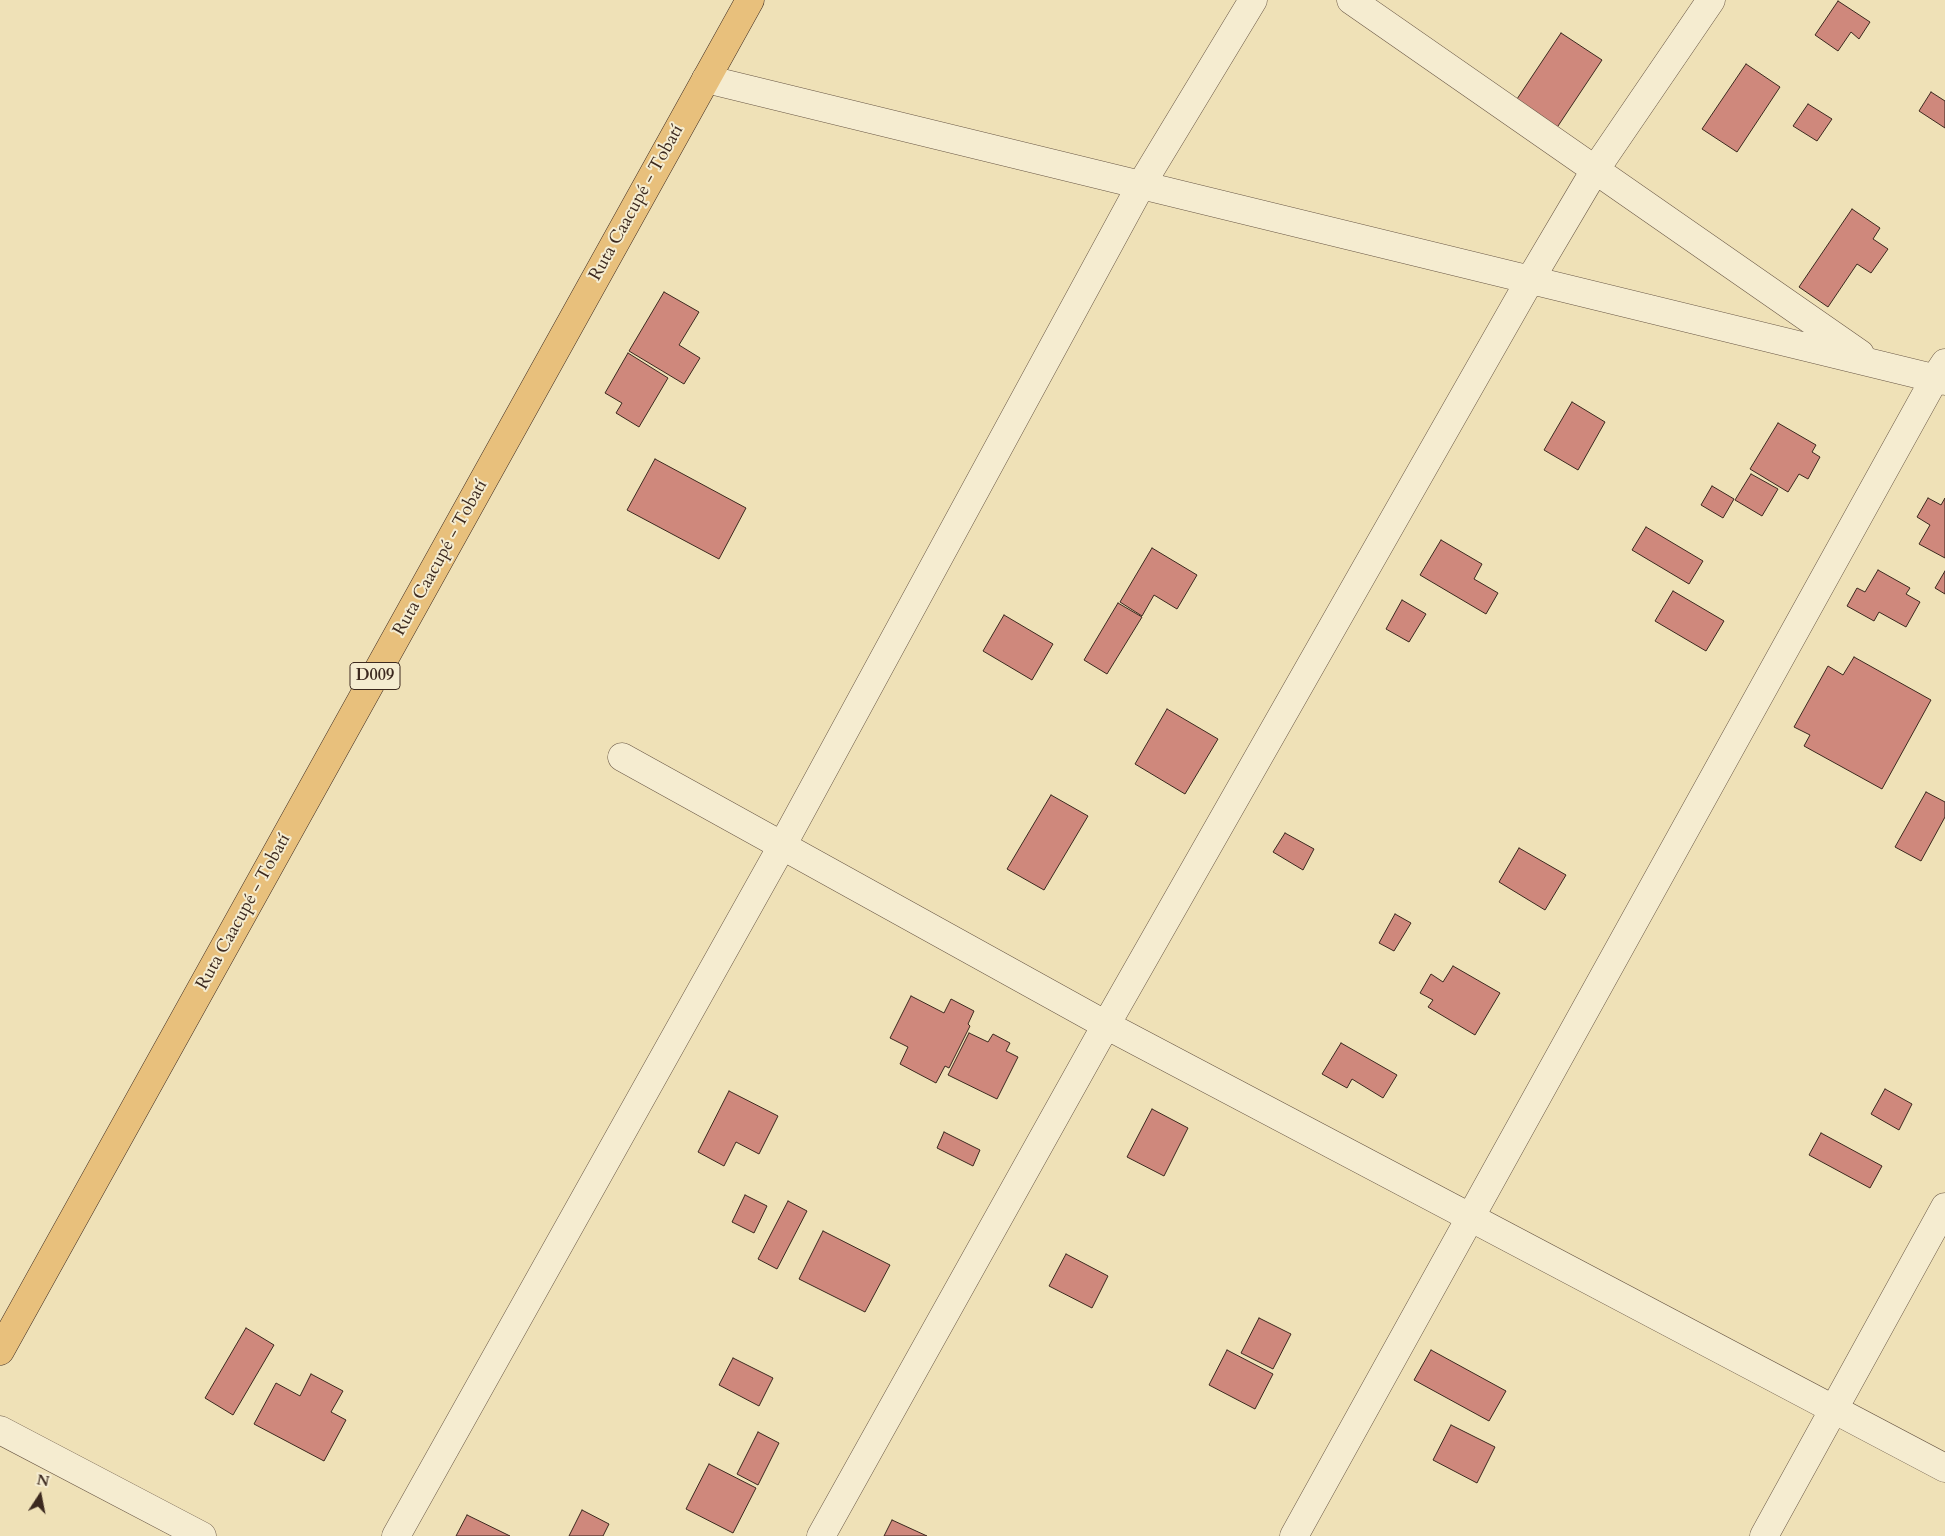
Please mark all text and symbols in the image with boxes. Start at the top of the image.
street label: Ruta Caacupé - Tobatí [585,121,689,285]
street label: Ruta Caacupé - Tobatí [389,476,493,640]
road number: D009 [350,662,400,689]
street label: Ruta Caacupé - Tobatí [192,830,296,994]
text: N [35,1470,51,1491]
north arrow [15,1471,65,1521]

